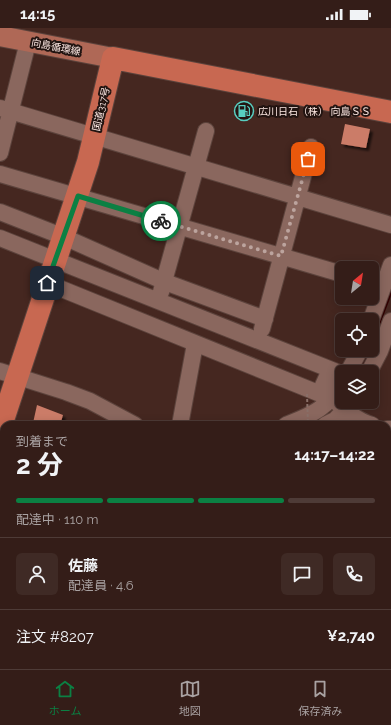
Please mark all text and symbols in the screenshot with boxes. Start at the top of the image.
text: 14:15 [20,5,55,23]
street label: 向島循環線 [30,37,82,57]
street label: 国道317号 [91,86,111,132]
fuel station icon: 広川日石（株） 向島ＳＳ [233,100,255,122]
place label: 広川日石（株） 向島ＳＳ [258,106,371,117]
pin [291,142,325,176]
icon: bag [297,148,319,170]
courier [141,201,181,241]
icon: bike [150,210,172,232]
north arrow [335,261,379,305]
map controls [335,261,379,409]
pin [30,266,64,300]
icon: home [36,272,58,294]
button: locate [335,313,379,357]
button: layers [335,365,379,409]
text: 到着まで [16,434,68,449]
text: 14:17–14:22 [294,446,375,464]
text: 2 分 [16,450,63,480]
text: 配達中 · 110 m [16,512,98,527]
button: person [16,553,58,595]
button: chat [281,553,323,595]
button: phone [333,553,375,595]
text: 佐藤 [68,557,98,575]
text: 配達員 · 4.6 [68,578,133,593]
text: ¥2,740 [327,627,375,645]
text: 注文 #8207 [16,628,94,646]
tab: ホーム [49,678,81,718]
tab: 地図 [179,678,201,718]
tab: 保存済み [298,678,342,718]

